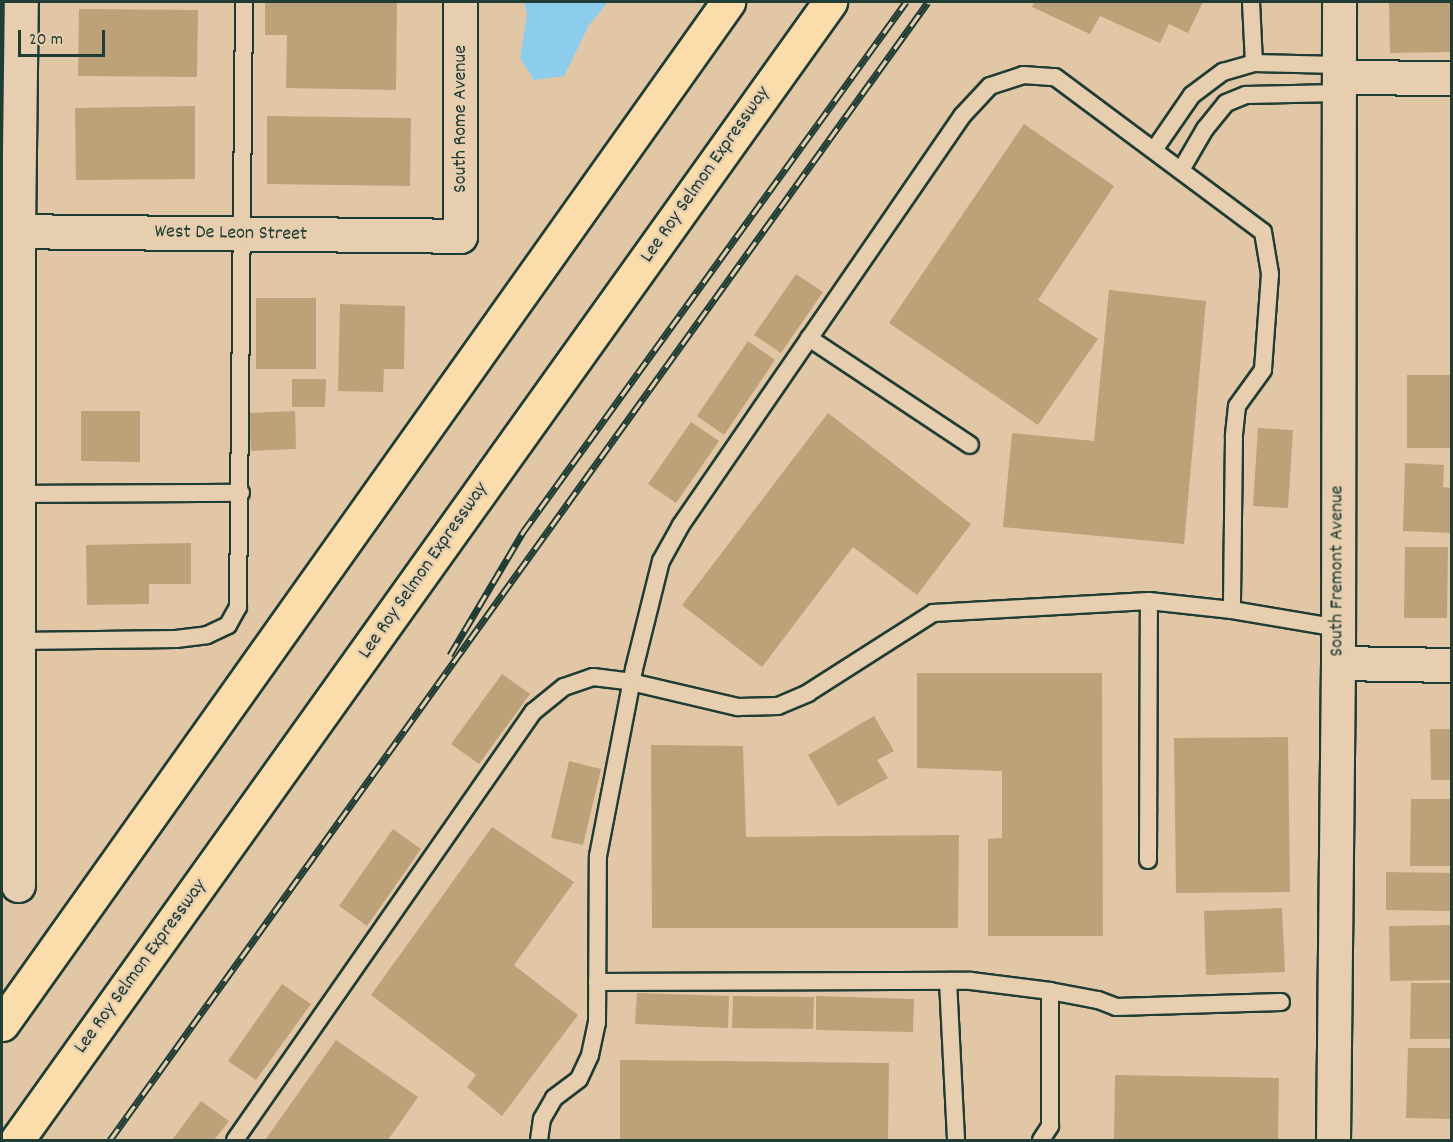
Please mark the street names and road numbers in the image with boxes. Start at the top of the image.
street label: South Rome Avenue [449,45,473,193]
street label: Lee Roy Selmon Expressway [636,82,776,268]
street label: West De Leon Street [154,221,308,247]
street label: Lee Roy Selmon Expressway [354,478,494,664]
street label: South Fremont Avenue [1326,485,1350,657]
street label: Lee Roy Selmon Expressway [70,875,212,1059]

